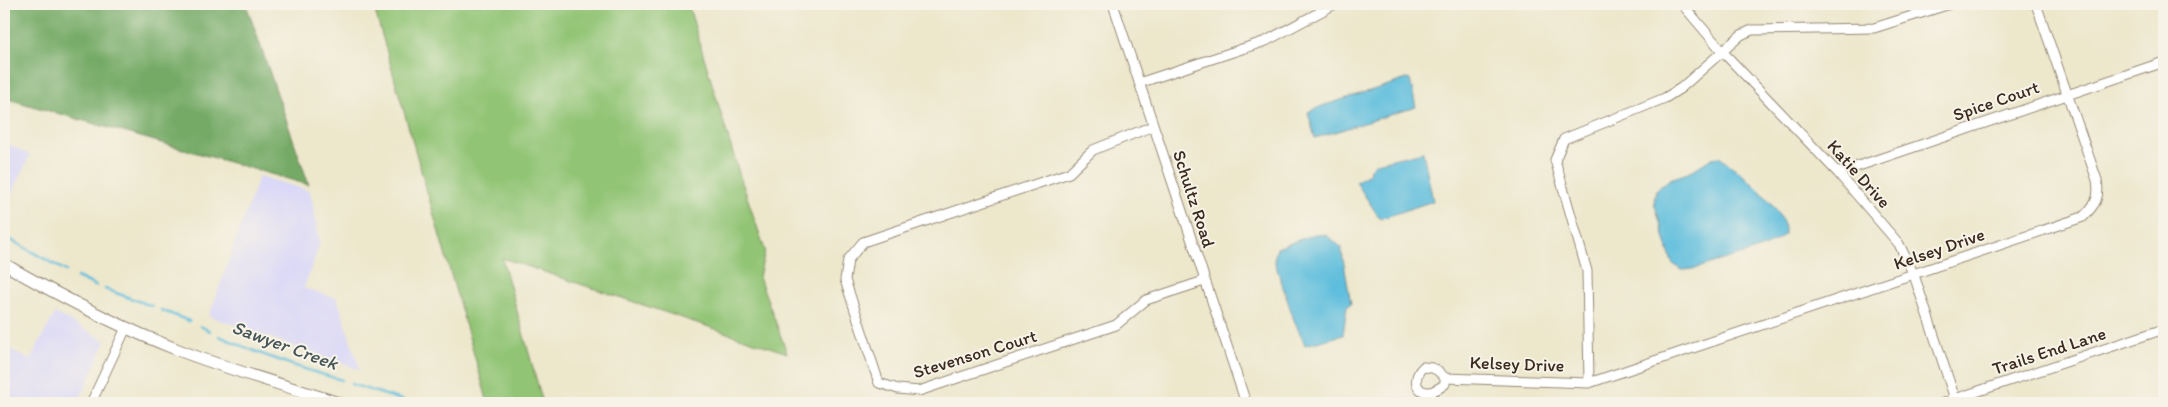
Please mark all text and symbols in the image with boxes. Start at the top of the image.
street label: Spice Court [1950,76,2042,126]
street label: Katie Drive [1823,135,1895,213]
street label: Schultz Road [1168,148,1220,251]
street label: Kelsey Drive [1891,223,1987,275]
water label: Sawyer Creek [229,315,342,375]
street label: Trails End Lane [1989,322,2109,380]
street label: Stevenson Court [911,325,1040,383]
street label: Kelsey Drive [1469,351,1565,377]

